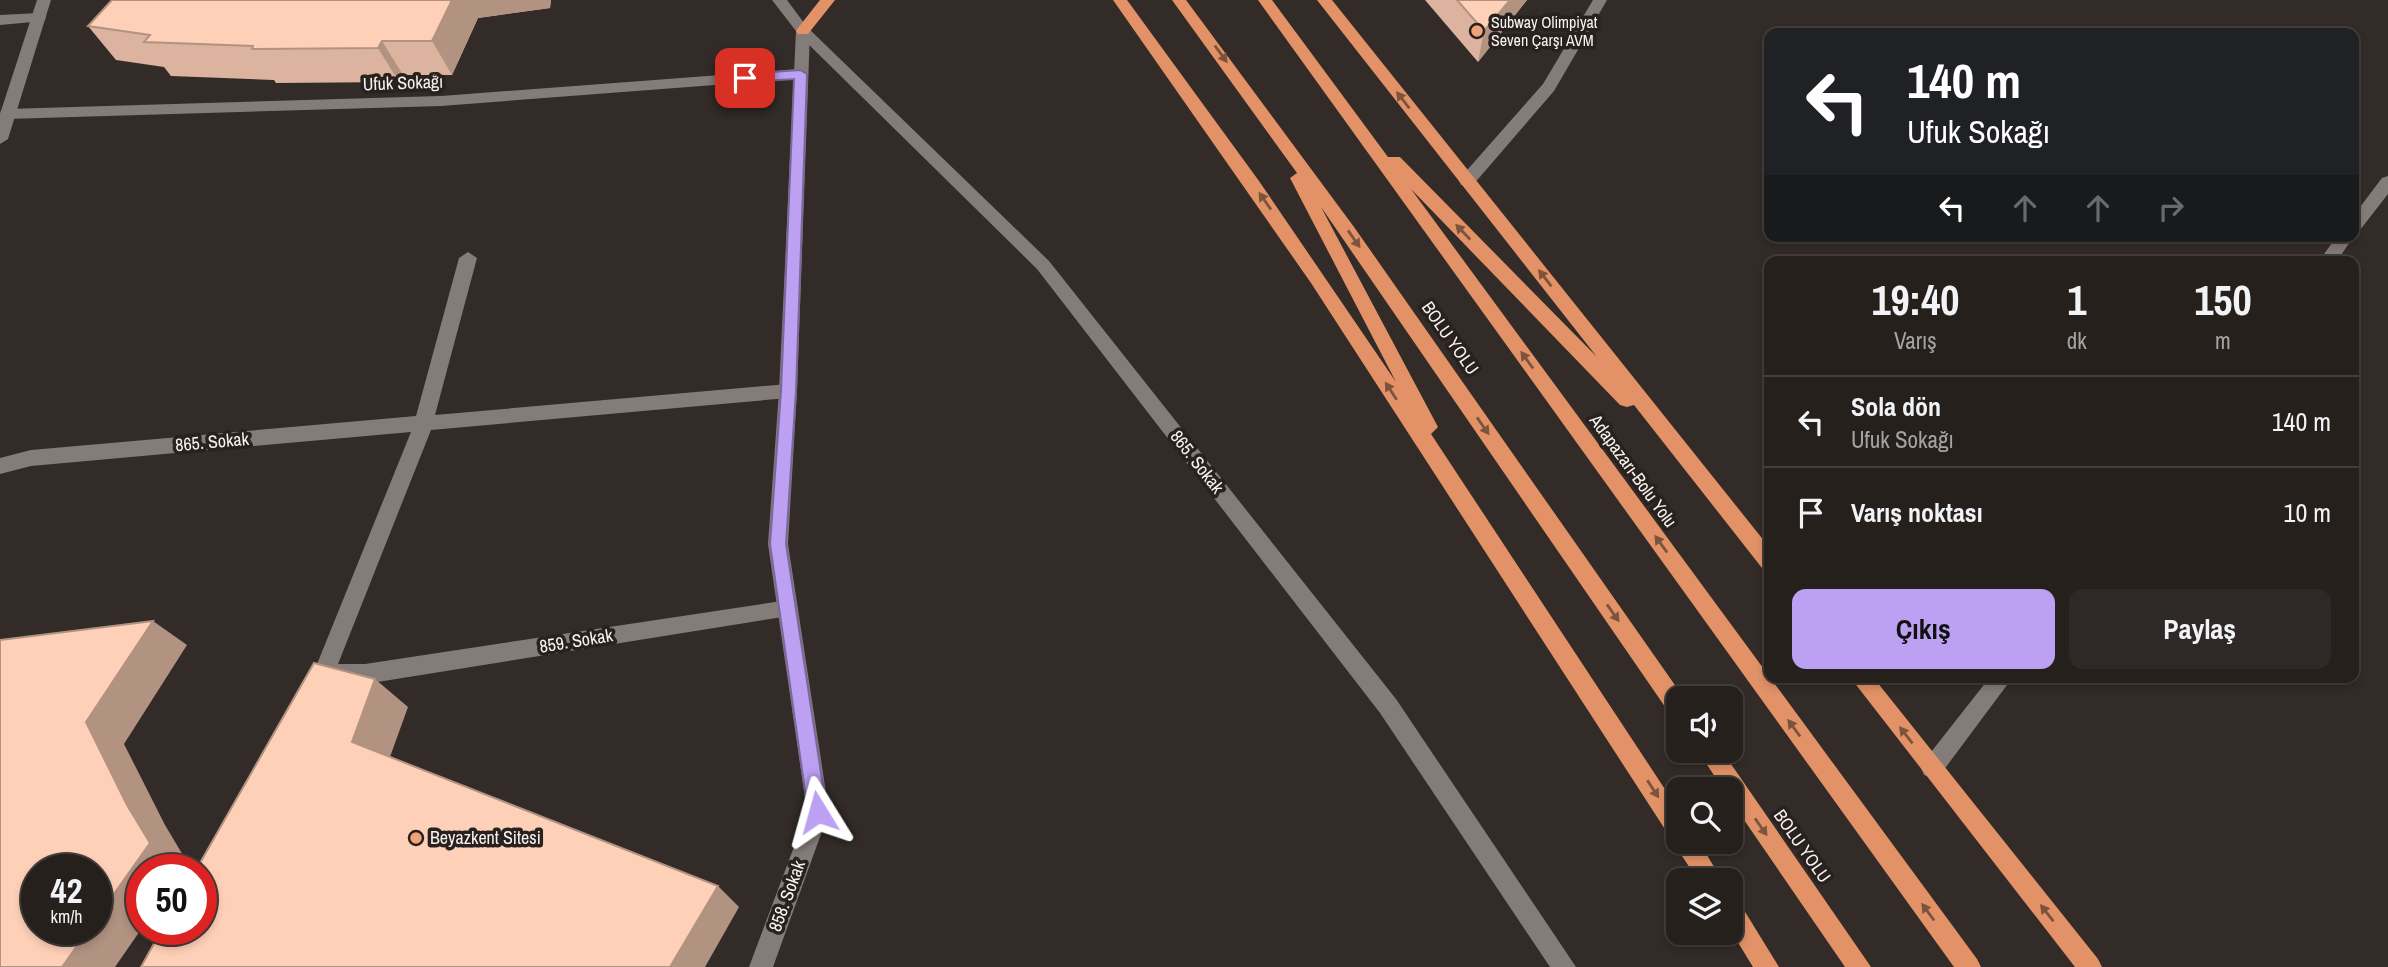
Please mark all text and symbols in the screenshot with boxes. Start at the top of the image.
place label: Subway Olimpiyat Seven Çarşı AVM [1491,11,1598,51]
marker: Subway Olimpiyat Seven Çarşı AVM [1469,23,1485,39]
one-way arrow [1214,45,1228,63]
text: 140 m [1907,47,2021,113]
pin [715,48,775,108]
icon: left [1792,56,1883,147]
icon: arrive [726,59,764,97]
street label: Ufuk Sokağı [362,69,444,96]
one-way arrow [1396,91,1411,109]
text: Ufuk Sokağı [1907,110,2050,153]
icon: left [1933,189,1971,227]
icon: ahead [2006,189,2044,227]
icon: ahead [2079,189,2117,227]
icon: right [2152,189,2190,227]
one-way arrow [1258,192,1272,210]
one-way arrow [1455,224,1471,240]
one-way arrow [1347,230,1361,248]
one-way arrow [1537,270,1552,288]
text: 19:40 [1871,272,1959,328]
text: 1 [2067,272,2086,328]
text: 150 [2194,272,2252,328]
street label: BOLU YOLU [1416,296,1485,379]
text: Varış [1894,325,1937,356]
text: dk [2067,325,2087,356]
text: m [2215,325,2231,356]
one-way arrow [1520,351,1534,369]
one-way arrow [1385,381,1398,400]
text: Sola dön [1851,389,1941,424]
icon: left [1792,403,1830,441]
text: 140 m [2272,404,2331,439]
street label: Adapazarı-Bolu Yolu [1583,408,1683,532]
one-way arrow [1476,417,1490,435]
text: Ufuk Sokağı [1851,424,1954,455]
street label: 865. Sokak [1165,425,1230,499]
street label: 865. Sokak [174,426,250,457]
icon: arrive [1792,494,1830,532]
text: Varış noktası [1851,495,1983,530]
text: 10 m [2284,495,2331,530]
one-way arrow [1654,535,1668,553]
button: Çıkış [1792,589,2055,669]
button: Paylaş [2069,589,2331,669]
one-way arrow [1606,604,1620,622]
street label: 859. Sokak [537,622,615,659]
map controls [1666,686,1743,945]
button: sound [1666,686,1743,763]
one-way arrow [1788,719,1802,737]
one-way arrow [1899,727,1914,745]
position arrow [781,775,855,849]
button: search [1666,777,1743,854]
one-way arrow [1646,780,1659,799]
street label: BOLU YOLU [1768,804,1837,887]
one-way arrow [1754,818,1768,836]
place label: Beyazkent Sitesi [430,825,541,850]
marker: Beyazkent Sitesi [408,830,424,846]
speed limit sign: 50 [126,854,217,945]
street label: 858. Sokak [762,856,811,935]
text: 42 [51,867,82,914]
button: layers [1666,868,1743,945]
one-way arrow [1922,903,1936,921]
text: km/h [51,904,83,929]
one-way arrow [2040,905,2055,923]

